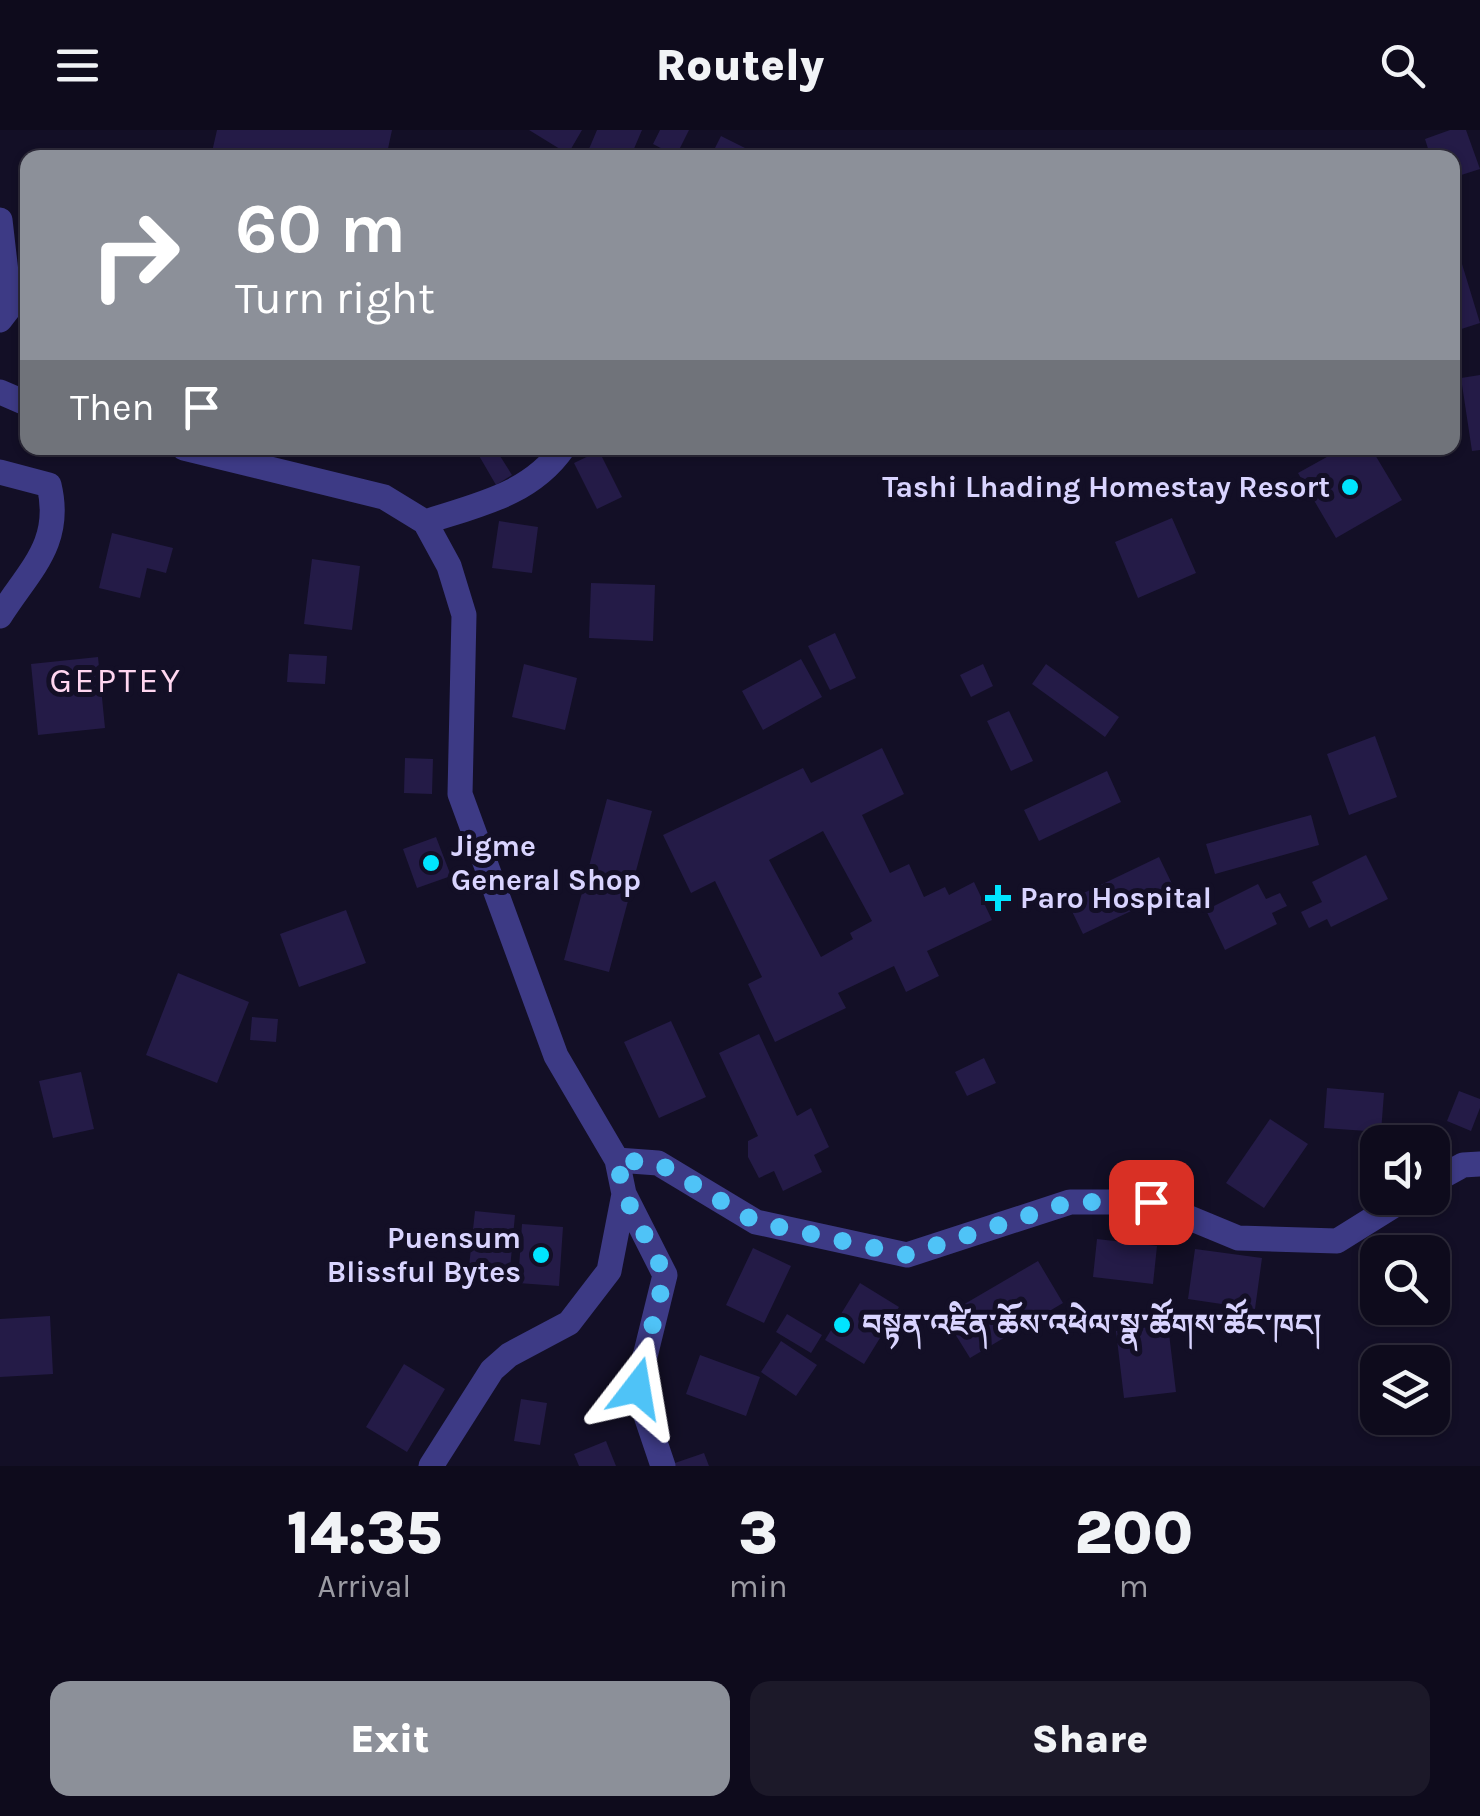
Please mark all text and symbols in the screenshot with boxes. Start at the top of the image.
icon: menu [50,38,105,93]
icon: search [1375,38,1430,93]
text: Routely [656,39,824,91]
text: 60 m [235,188,406,270]
icon: right [70,190,200,320]
text: Turn right [235,272,435,324]
icon: arrive [174,380,229,435]
text: Then [70,385,154,430]
place label: Tashi Lhading Homestay Resort [882,469,1330,505]
marker: Tashi Lhading Homestay Resort [1339,476,1361,498]
district label: GEPTEY [50,660,182,701]
place label: Jigme General Shop [451,828,641,898]
marker: Jigme General Shop [420,852,442,874]
place label: Paro Hospital [1020,880,1212,916]
marker: Paro Hospital [985,885,1011,911]
map controls [1360,1125,1450,1435]
button: sound [1360,1125,1450,1215]
pin [1109,1160,1194,1245]
icon: arrive [1124,1175,1179,1230]
place label: Puensum Blissful Bytes [327,1220,521,1290]
button: search [1360,1235,1450,1325]
marker: Puensum Blissful Bytes [530,1244,552,1266]
place label: བསྟན་འཛིན་ཆོས་འཕེལ་སྣ་ཚོགས་ཚོང་ཁང། [862,1298,1322,1352]
marker: བསྟན་འཛིན་ཆོས་འཕེལ་སྣ་ཚོགས་ཚོང་ཁང། [831,1314,853,1336]
position arrow [585,1336,689,1440]
button: layers [1360,1345,1450,1435]
text: 14:35 [287,1498,442,1568]
text: 3 [738,1498,778,1568]
text: 200 [1074,1498,1193,1568]
text: Arrival [318,1568,411,1605]
text: min [729,1568,788,1605]
text: m [1119,1568,1149,1605]
button: Exit [50,1681,730,1796]
button: Share [750,1681,1430,1796]

